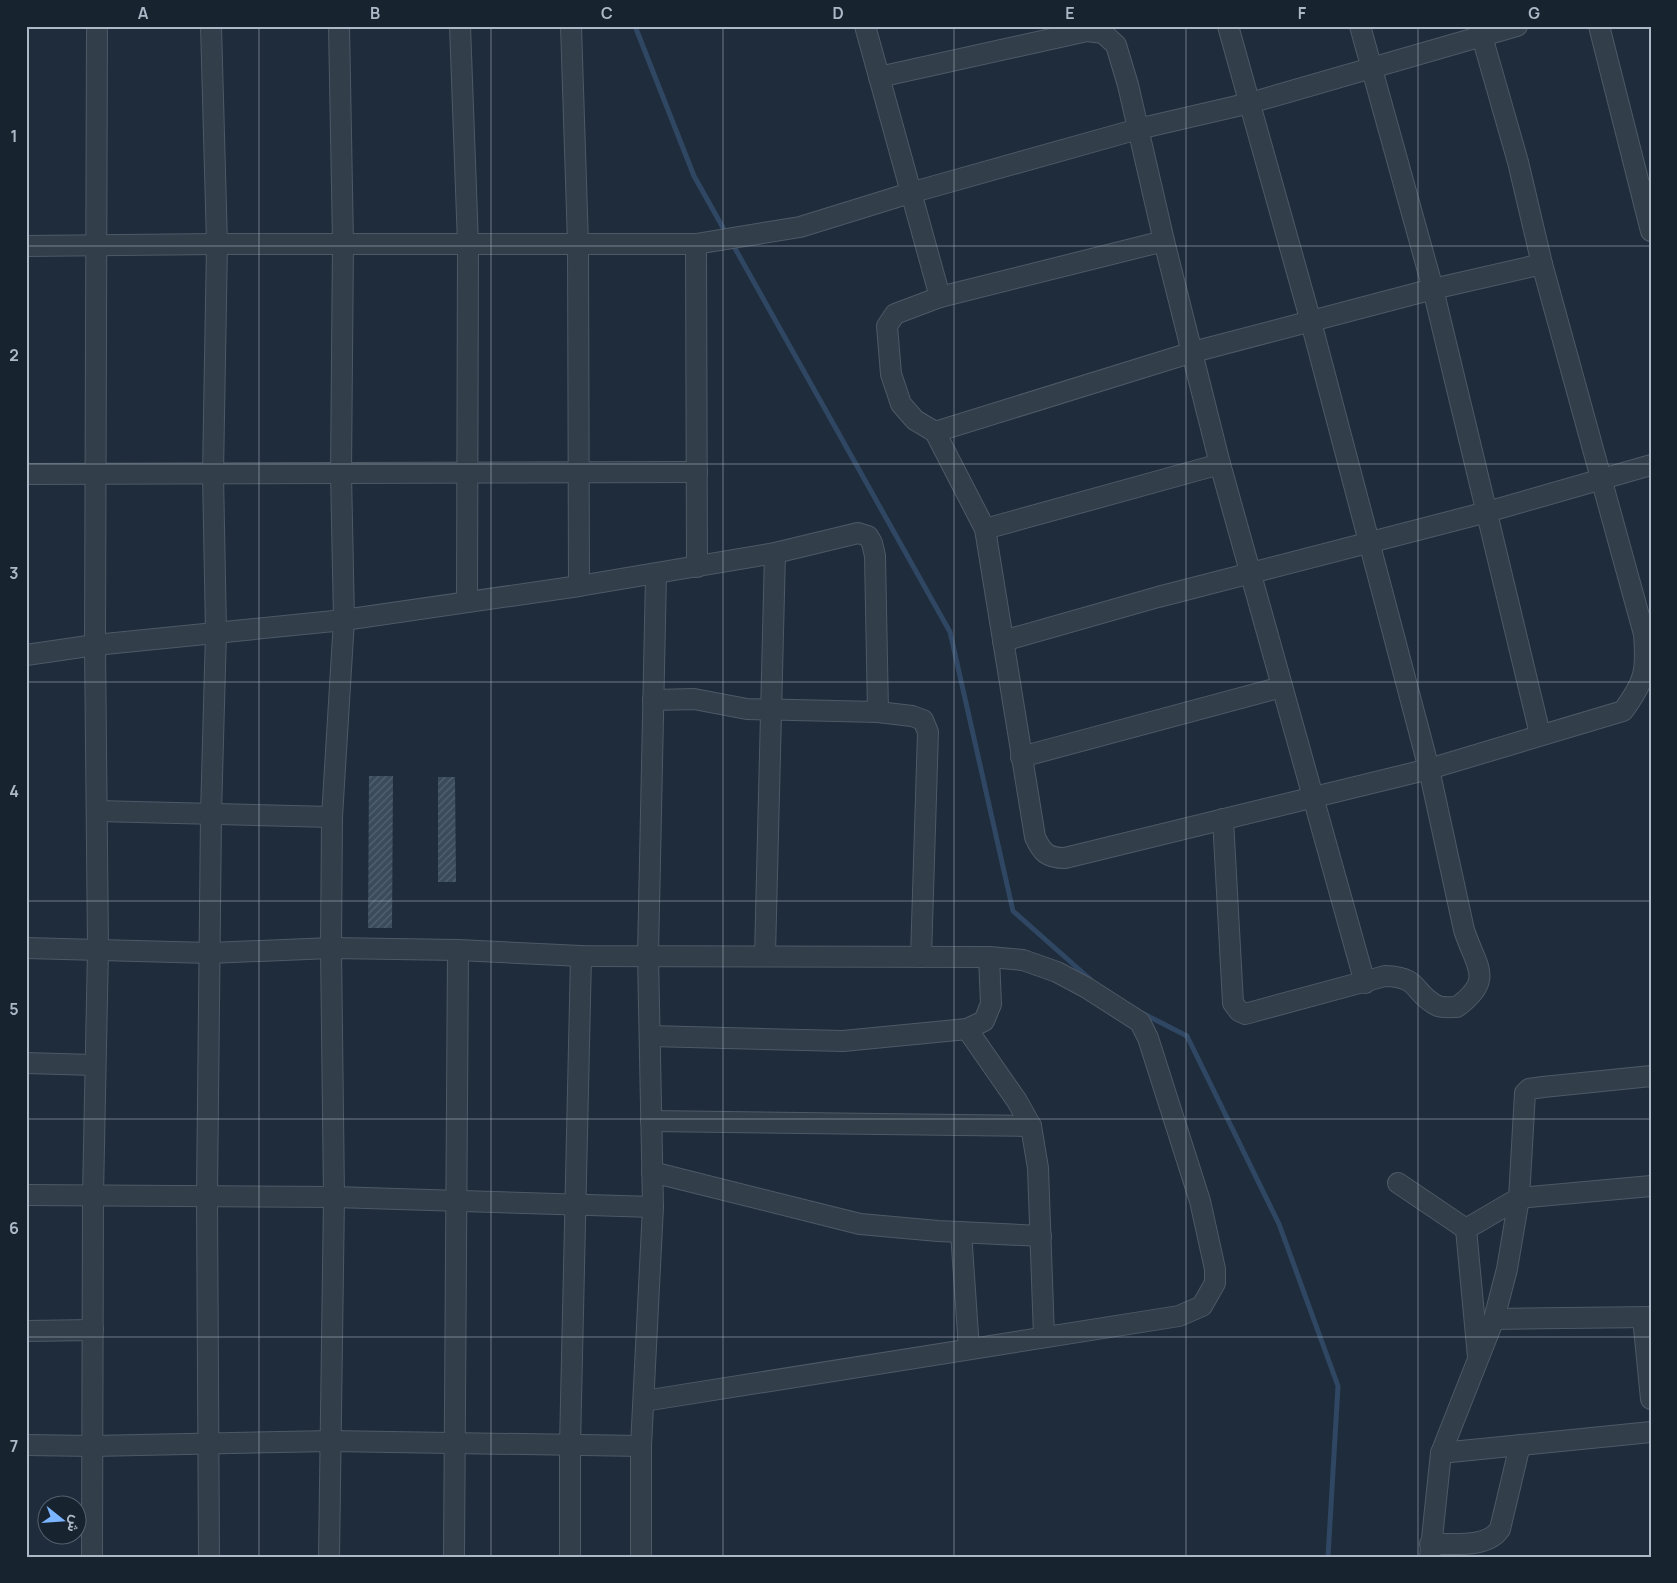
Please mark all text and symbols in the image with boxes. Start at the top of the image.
text: A [138,2,149,24]
text: B [370,2,380,24]
text: C [601,2,613,24]
text: D [832,2,844,24]
text: E [1065,2,1075,24]
text: F [1298,2,1307,24]
text: G [1528,2,1540,24]
text: 1 [10,125,18,147]
text: 2 [9,344,19,366]
text: 3 [9,562,19,584]
text: 4 [9,780,19,802]
text: 5 [9,998,19,1020]
text: 6 [9,1217,19,1239]
text: 7 [10,1435,18,1457]
north arrow [38,1496,88,1546]
text: ش [63,1513,86,1535]

